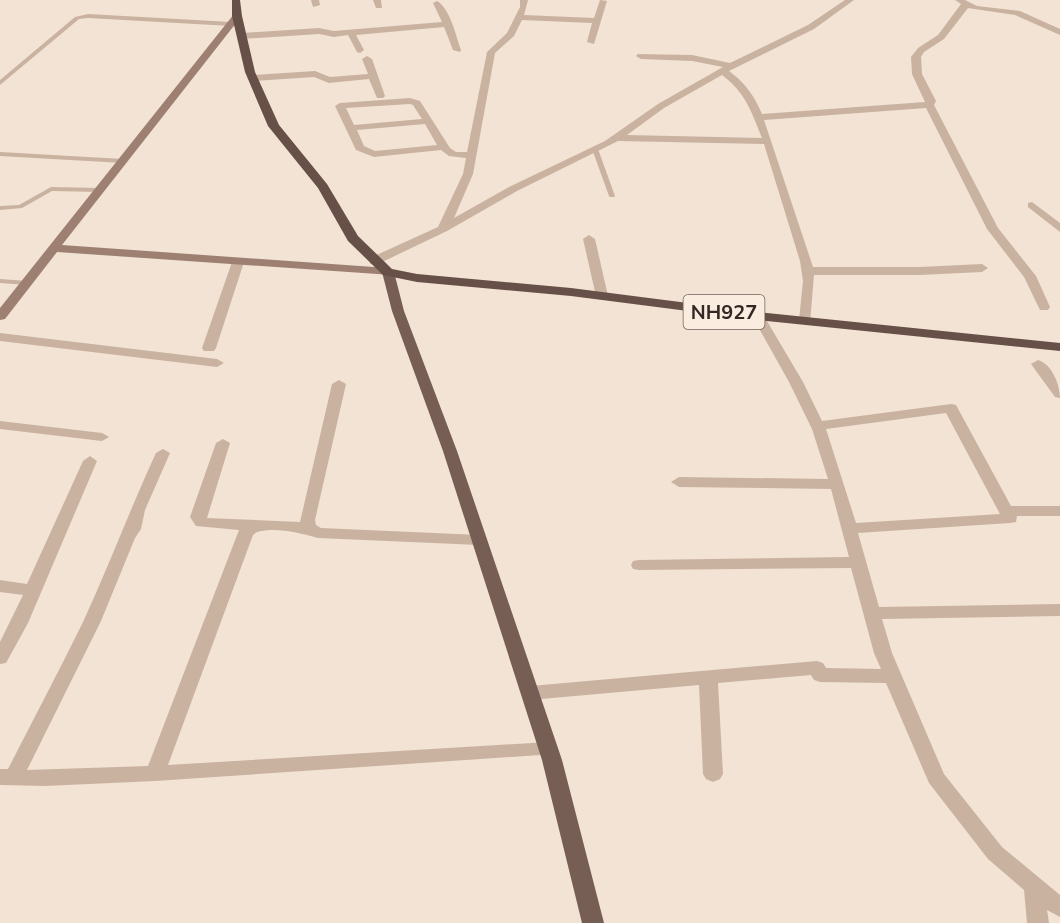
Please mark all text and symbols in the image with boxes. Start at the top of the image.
road number: NH927 [684,295,764,329]

